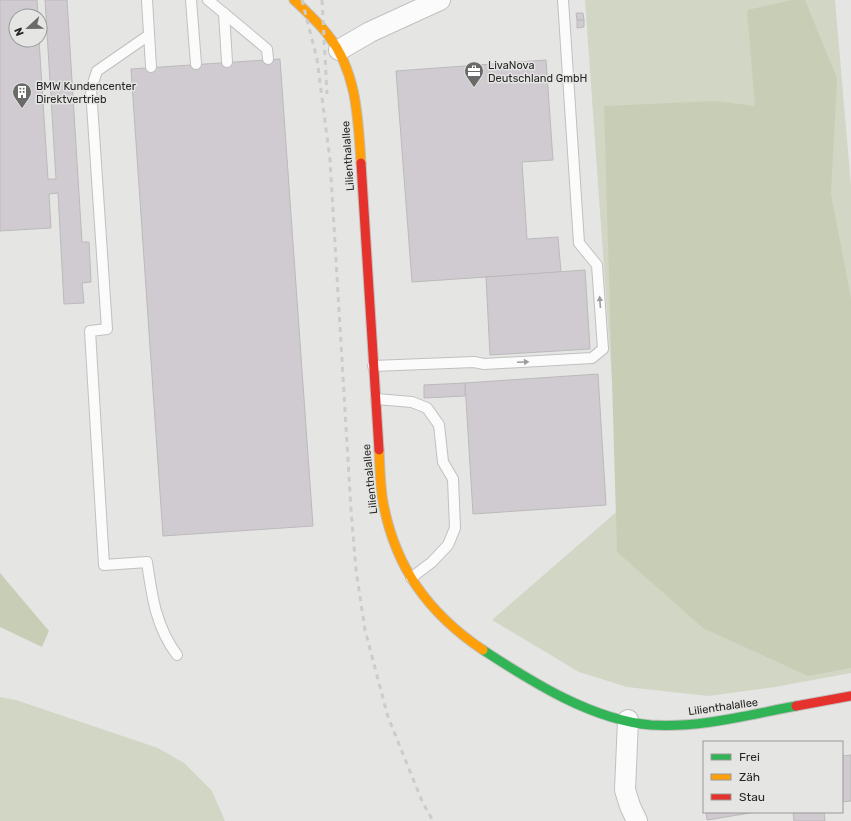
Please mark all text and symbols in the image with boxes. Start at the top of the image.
north arrow [8,8,48,48]
text: N [12,25,27,38]
place label: LivaNova Deutschland GmbH [488,59,587,85]
office icon: LivaNova Deutschland GmbH [463,60,485,88]
place label: BMW Kundencenter Direktvertrieb [36,80,137,106]
building icon: BMW Kundencenter Direktvertrieb [11,81,33,109]
street label: Lilienthalallee [339,120,357,192]
one-way arrow [596,296,603,308]
one-way arrow [517,359,530,365]
street label: Lilienthalallee [360,443,380,515]
street label: Lilienthalallee [687,696,759,718]
legend [703,741,843,813]
text: Frei [739,750,760,764]
text: Zäh [739,770,760,784]
text: Stau [739,790,765,804]

